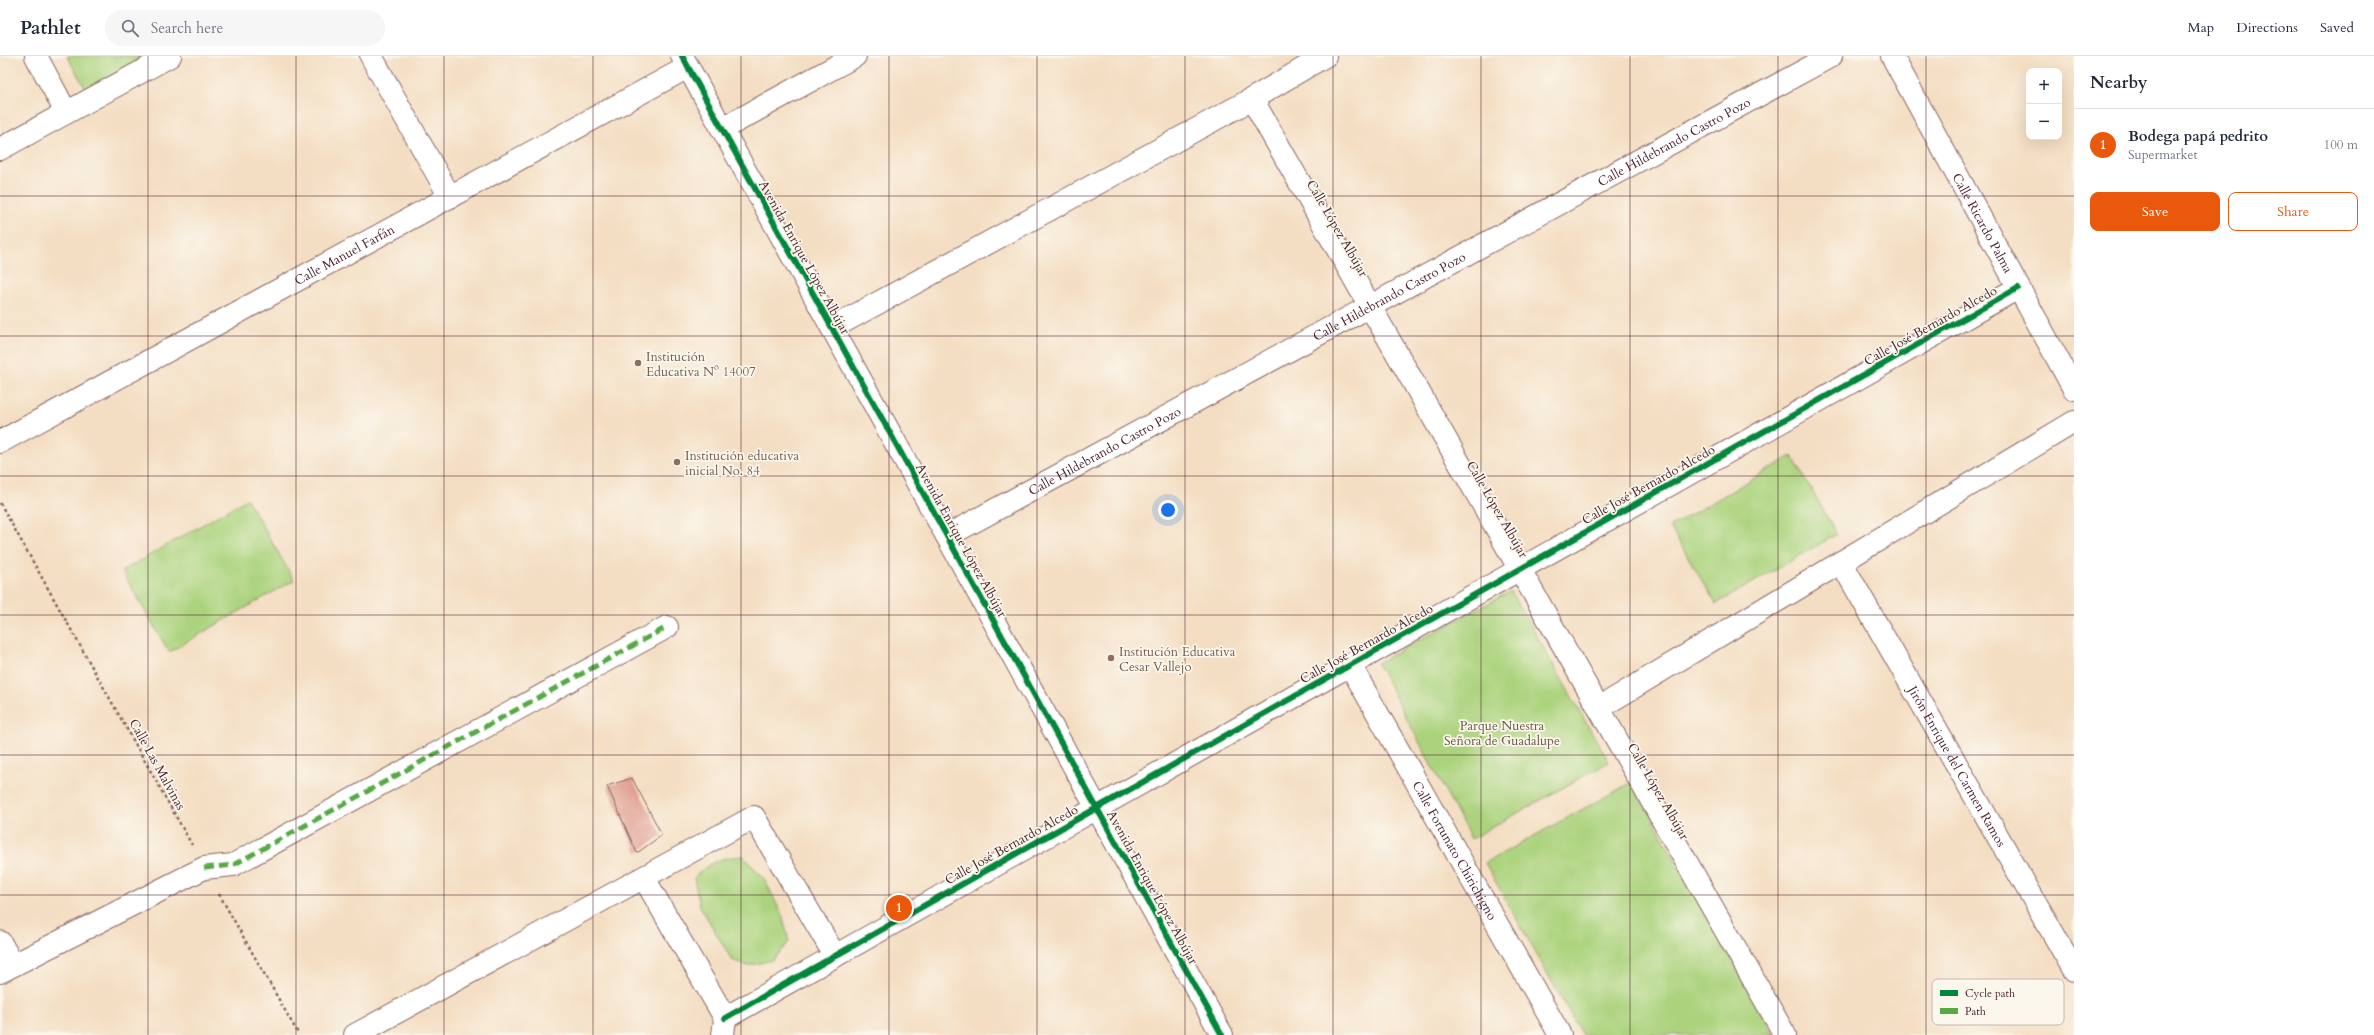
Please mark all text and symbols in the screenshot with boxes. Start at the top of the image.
search box [105,10,385,46]
text: Pathlet [20,15,81,41]
icon: search [119,17,141,39]
text: Search here [151,18,223,38]
text: Map [2188,18,2214,37]
text: Directions [2236,18,2298,37]
text: Saved [2320,18,2354,37]
map controls [2026,68,2062,140]
button: + [2026,68,2062,104]
text: Nearby [2090,71,2147,94]
street label: Calle Hildebrando Castro Pozo [1595,93,1754,191]
button: − [2026,104,2062,140]
text: Bodega papá pedrito [2128,126,2268,146]
text: 1 [2100,136,2106,154]
text: 100 m [2324,136,2358,154]
text: Supermarket [2128,146,2198,164]
street label: Calle Ricardo Palma [1948,170,2017,277]
street label: Avenida Enrique López Albújar [754,177,854,338]
street label: Calle López Albújar [1302,177,1372,281]
button: Save [2090,192,2220,231]
button: Share [2228,192,2358,231]
street label: Calle Manuel Farfán [291,220,398,290]
street label: Calle Hildebrando Castro Pozo [1310,248,1469,346]
street label: Calle José Bernardo Alcedo [1861,282,2000,370]
place label: Institución Educativa Nº 14007 [646,348,756,381]
marker: Institución Educativa Nº 14007 [633,358,643,368]
street label: Calle Hildebrando Castro Pozo [1025,403,1184,500]
street label: Calle José Bernardo Alcedo [1579,441,1718,529]
place label: Institución educativa inicial No. 84 [685,447,800,480]
marker: Institución educativa inicial No. 84 [672,457,682,467]
street label: Calle López Albújar [1462,458,1532,562]
street label: Avenida Enrique López Albújar [911,460,1011,621]
your location [1158,500,1178,520]
street label: Calle José Bernardo Alcedo [1297,600,1436,688]
place label: Institución Educativa Cesar Vallejo [1119,643,1236,676]
marker: Institución Educativa Cesar Vallejo [1106,653,1116,663]
street label: Jirón Enrique del Carmen Ramos [1903,681,2010,850]
street label: Calle Las Malvinas [125,716,190,813]
park label: Parque Nuestra Señora de Guadalupe [1444,717,1560,750]
street label: Calle López Albújar [1623,740,1693,844]
street label: Calle Fortunato Chirichigno [1408,778,1501,924]
street label: Calle José Bernardo Alcedo [942,801,1081,889]
street label: Avenida Enrique López Albújar [1102,807,1202,968]
pin: 1 [886,893,912,923]
legend [1932,979,2064,1025]
text: Cycle path [1965,986,2015,1001]
text: Path [1965,1004,1986,1019]

